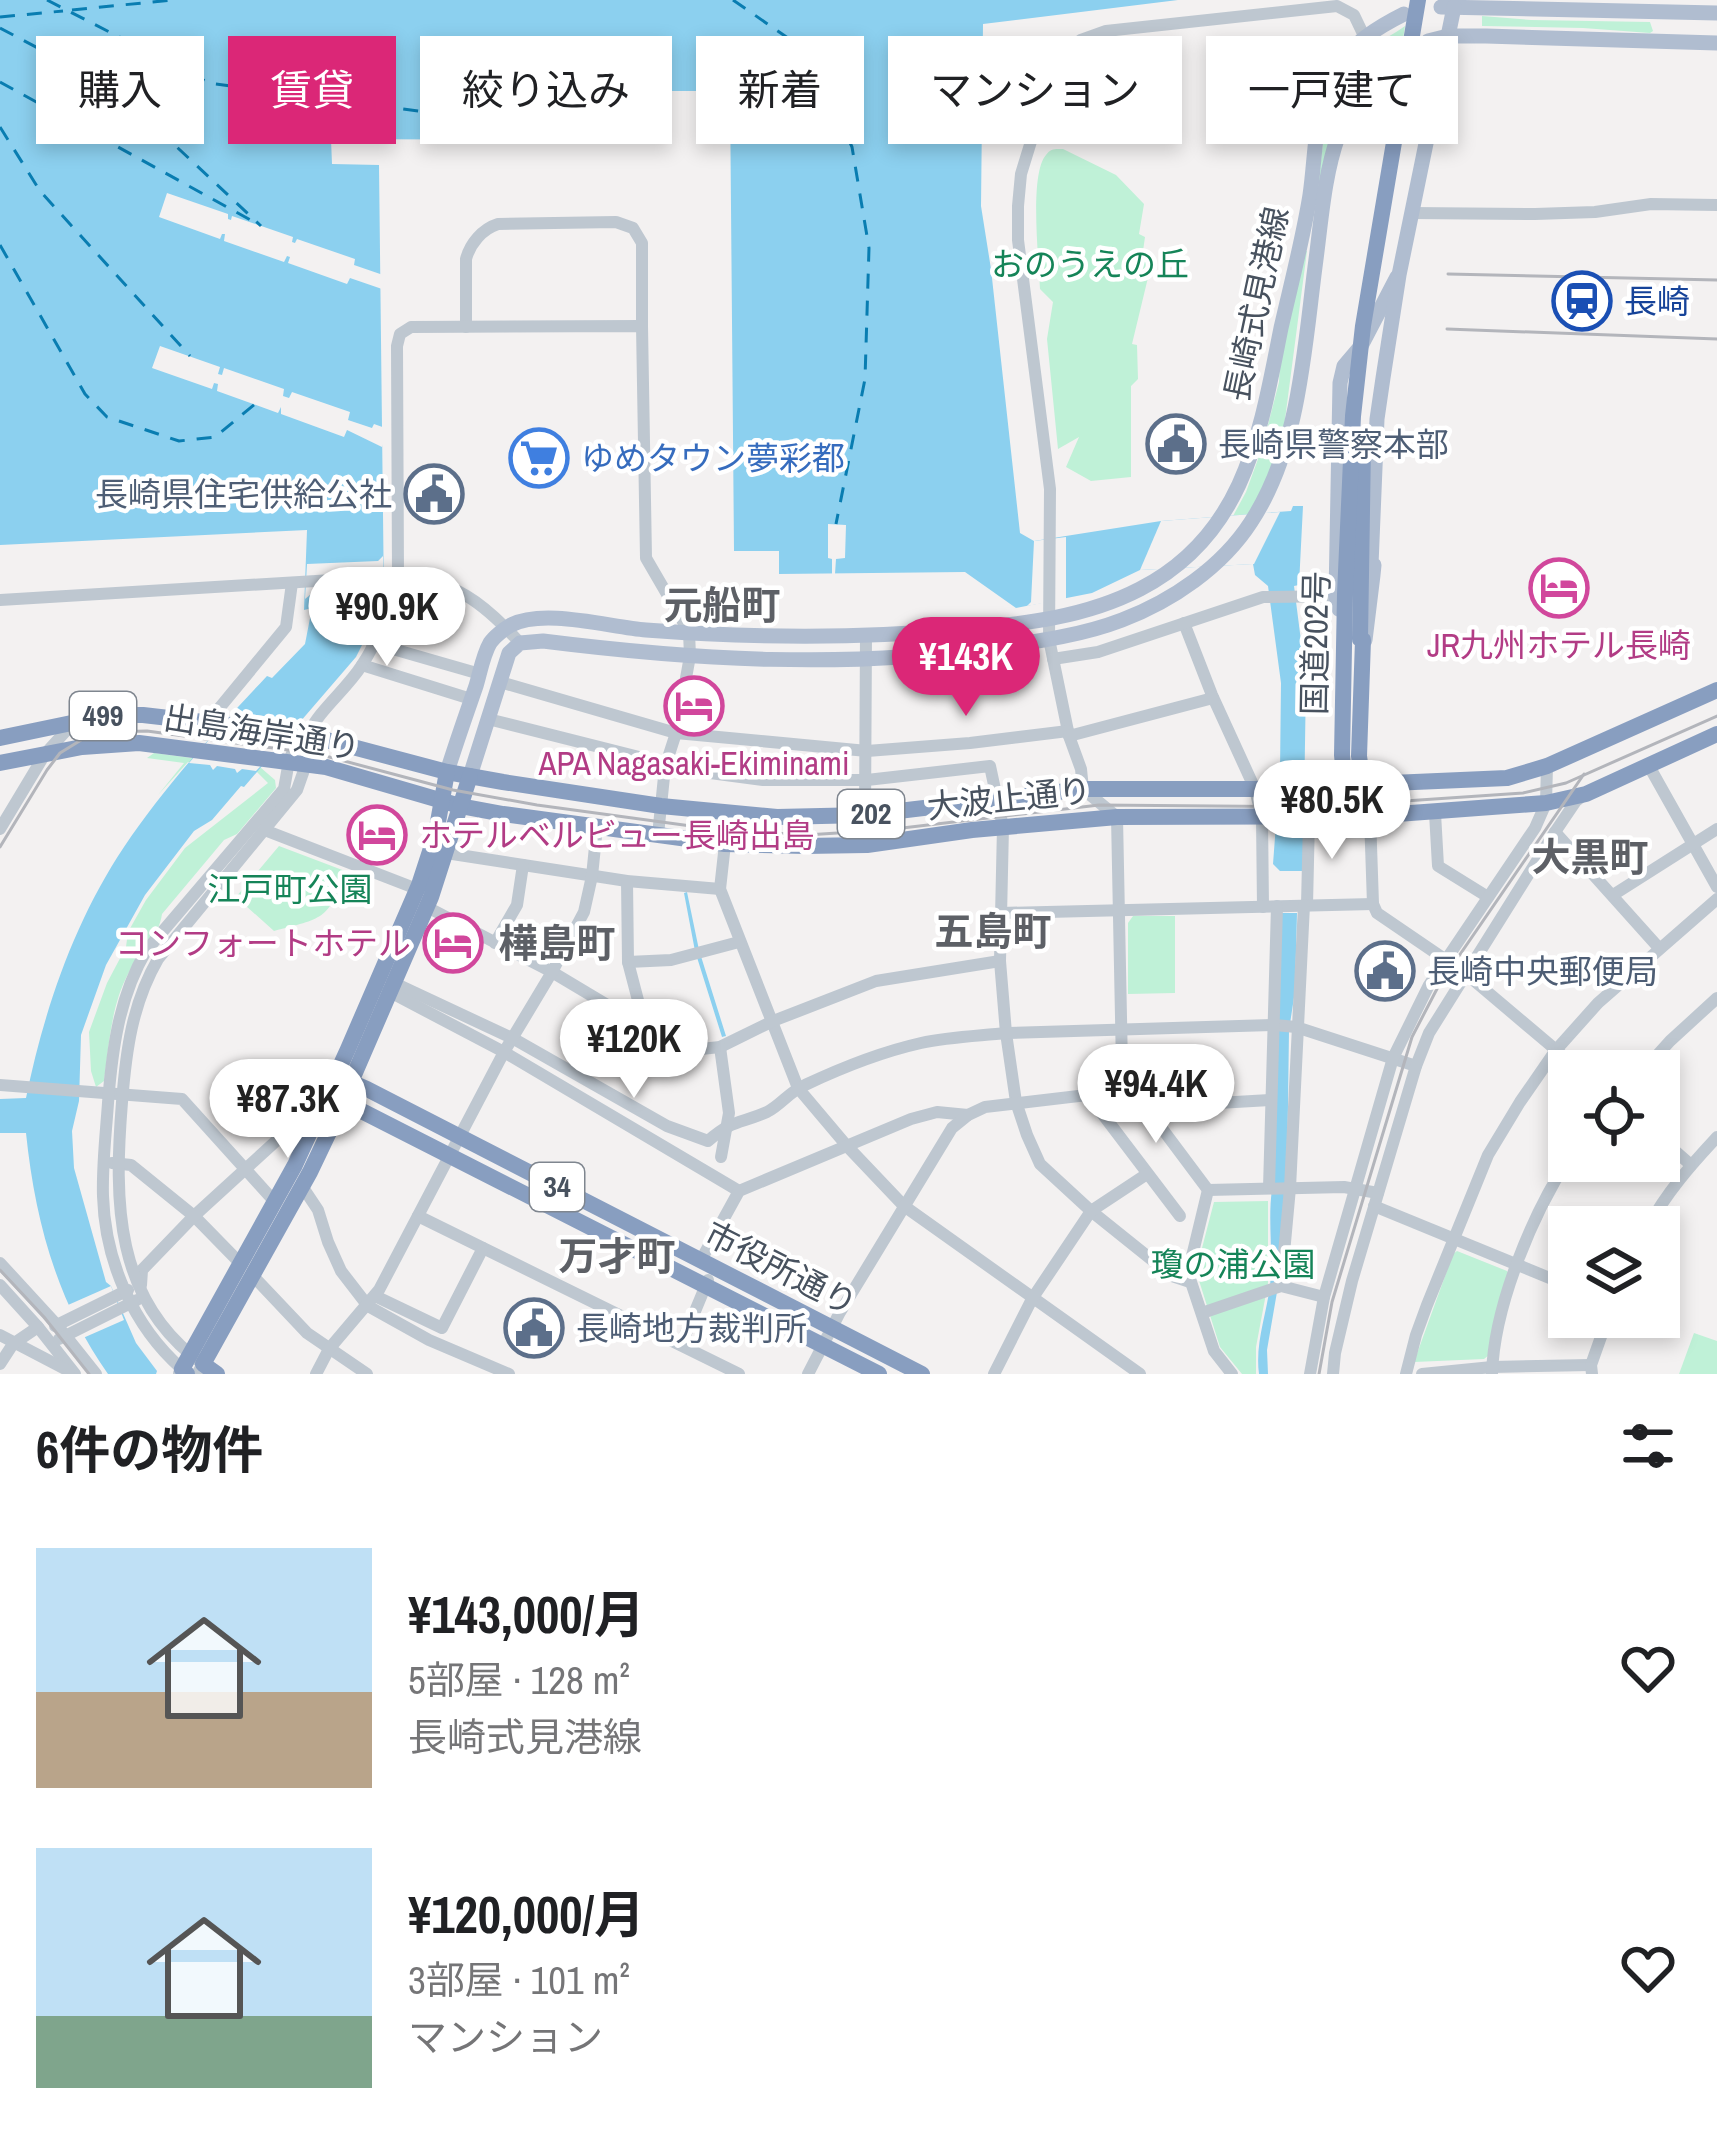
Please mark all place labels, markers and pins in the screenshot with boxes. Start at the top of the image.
station icon: 長崎 [1551,270,1613,332]
place label: 長崎 [1624,279,1690,323]
public building icon: 長崎県警察本部 [1145,413,1207,475]
place label: 長崎県警察本部 [1218,422,1449,466]
supermarket icon: ゆめタウン夢彩都 [508,427,570,489]
place label: ゆめタウン夢彩都 [581,436,845,480]
public building icon: 長崎県住宅供給公社 [403,463,465,525]
place label: 長崎県住宅供給公社 [95,472,392,516]
hotel icon: JR九州ホテル長崎 [1528,557,1590,619]
pin: ¥90.9K [289,567,485,669]
pin: ¥143K [882,617,1050,719]
place label: JR九州ホテル長崎 [1427,623,1691,667]
hotel icon: APA Nagasaki-Ekiminami [663,675,725,737]
place label: APA Nagasaki-Ekiminami [538,741,849,785]
pin: ¥80.5K [1234,760,1430,862]
hotel icon: ホテルベルビュー長崎出島 [346,804,408,866]
place label: ホテルベルビュー長崎出島 [419,813,815,857]
hotel icon: コンフォートホテル [422,912,484,974]
place label: コンフォートホテル [115,921,411,965]
public building icon: 長崎中央郵便局 [1354,940,1416,1002]
place label: 長崎中央郵便局 [1427,949,1658,993]
pin: ¥120K [550,999,718,1101]
pin: ¥94.4K [1058,1044,1254,1146]
pin: ¥87.3K [190,1059,386,1161]
public building icon: 長崎地方裁判所 [503,1297,565,1359]
place label: 長崎地方裁判所 [576,1306,807,1350]

